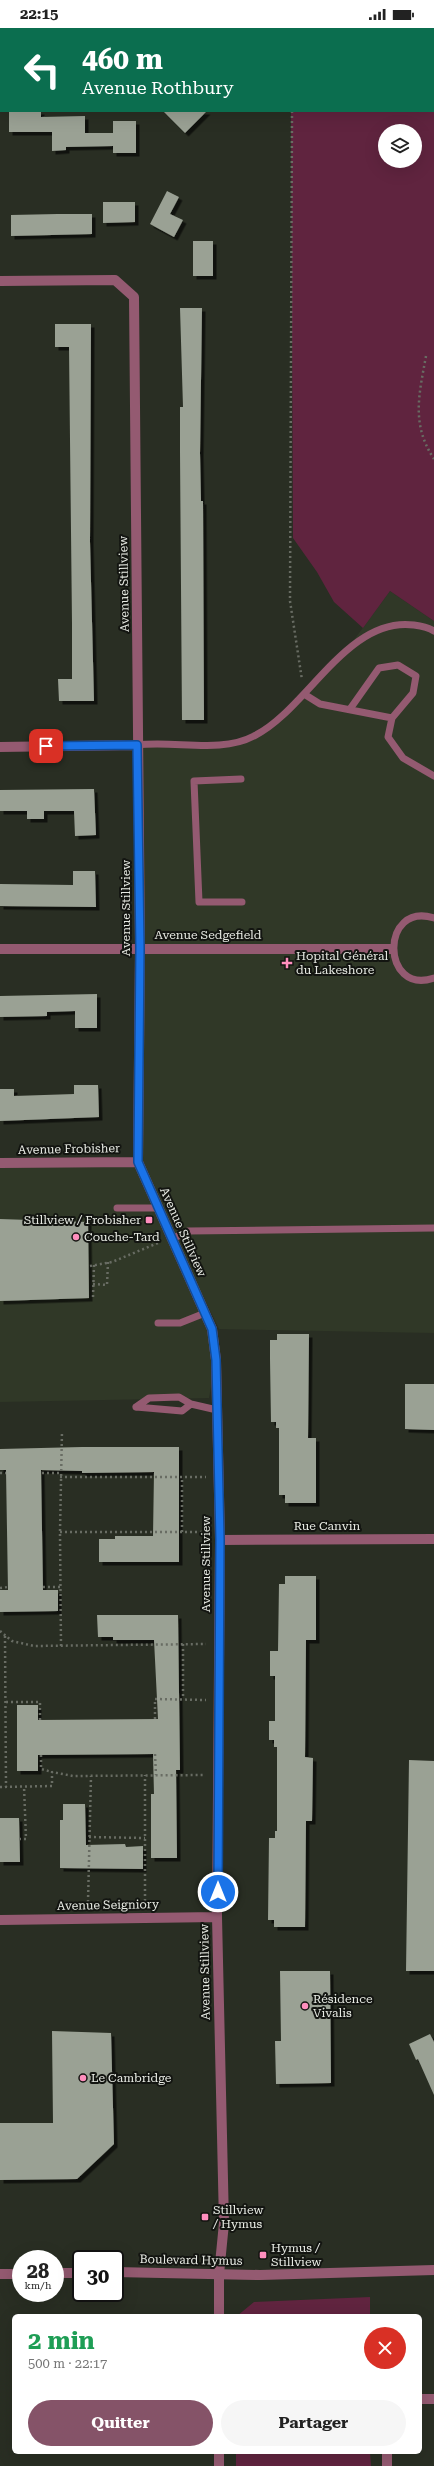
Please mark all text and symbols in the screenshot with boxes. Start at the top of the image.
text: 22:15 [20,5,58,23]
text: 460 m [82,43,163,76]
icon: left [16,44,68,96]
text: Avenue Rothbury [82,77,234,98]
map controls [378,124,422,168]
button: layers [378,124,422,168]
street label: Avenue Stillview [116,536,132,632]
pin [29,729,63,763]
icon: arrive [35,735,57,757]
street label: Avenue Stillview [119,860,133,956]
street label: Avenue Sedgefield [154,928,262,942]
place label: Hopital Général du Lakeshore [296,949,388,977]
marker: Hopital Général du Lakeshore [281,957,293,969]
street label: Avenue Frobisher [18,1141,120,1157]
street label: Avenue Stillview [157,1185,209,1279]
place label: Stillview / Frobisher [24,1213,141,1227]
marker: Stillview / Frobisher [144,1215,154,1225]
place label: Couche-Tard [84,1230,160,1244]
marker: Couche-Tard [71,1232,81,1242]
street label: Avenue Stillview [199,1516,213,1612]
street label: Rue Canvin [294,1519,360,1533]
position arrow [197,1871,239,1913]
street label: Avenue Seigniory [57,1897,160,1913]
street label: Avenue Stillview [197,1924,213,2020]
place label: Résidence Vivalis [313,1992,373,2020]
marker: Résidence Vivalis [300,2001,310,2011]
place label: Le Cambridge [91,2071,172,2085]
marker: Le Cambridge [78,2073,88,2083]
place label: Stillview / Hymus [212,2203,263,2231]
marker: Stillview / Hymus [200,2212,210,2222]
place label: Hymus / Stillview [271,2241,321,2269]
speed limit sign: 30 [72,2250,124,2302]
marker: Hymus / Stillview [258,2250,268,2260]
street label: Boulevard Hymus [139,2252,243,2268]
text: 28 [27,2259,49,2283]
text: km/h [25,2280,51,2291]
text: 2 min [28,2327,95,2355]
button: close [364,2327,406,2369]
text: 500 m · 22:17 [28,2356,107,2371]
button: Quitter [28,2400,213,2446]
button: Partager [221,2400,406,2446]

